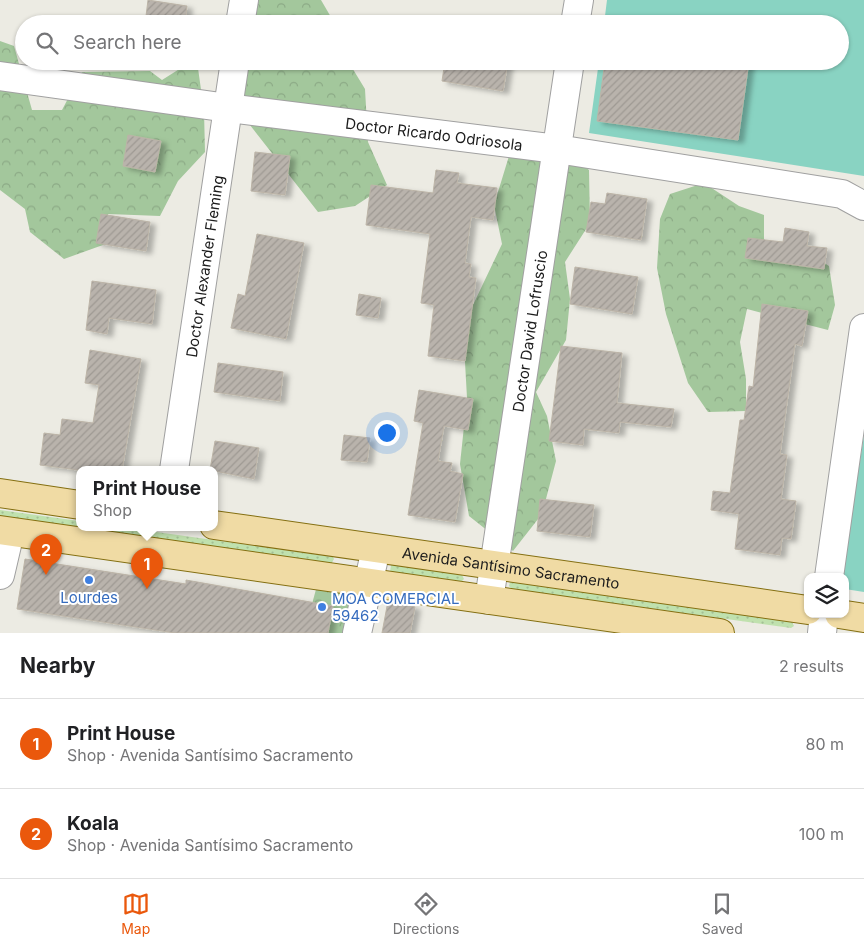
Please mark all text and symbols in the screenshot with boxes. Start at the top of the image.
search box [15,15,849,70]
icon: search [33,29,61,57]
text: Search here [73,31,182,54]
street label: Doctor Ricardo Odriosola [344,113,524,154]
street label: Doctor Alexander Fleming [181,174,227,359]
street label: Doctor David Lofruscio [508,249,551,413]
your location [374,420,400,446]
popup [76,466,218,531]
text: Print House [93,477,201,500]
text: Shop [93,500,132,520]
pin: 2 [30,534,62,575]
street label: Avenida Santísimo Sacramento [401,543,621,592]
pin: 1 [131,548,163,589]
map controls [804,573,849,618]
button: layers [804,573,849,618]
marker: Lourdes [83,574,95,586]
place label: Lourdes [60,588,118,607]
place label: MOA COMERCIAL 59462 [332,589,460,625]
marker: MOA COMERCIAL 59462 [316,601,328,613]
text: Nearby [20,653,95,678]
text: 2 results [779,656,844,676]
text: Print House [67,722,175,745]
text: 1 [33,734,39,754]
text: 80 m [805,734,844,754]
text: Shop · Avenida Santísimo Sacramento [67,745,353,765]
text: Koala [67,812,119,835]
text: 2 [31,824,41,844]
text: 100 m [799,824,844,844]
text: Shop · Avenida Santísimo Sacramento [67,835,353,855]
tab: Map [121,890,150,937]
tab: Directions [393,890,459,937]
tab: Saved [702,890,743,937]

